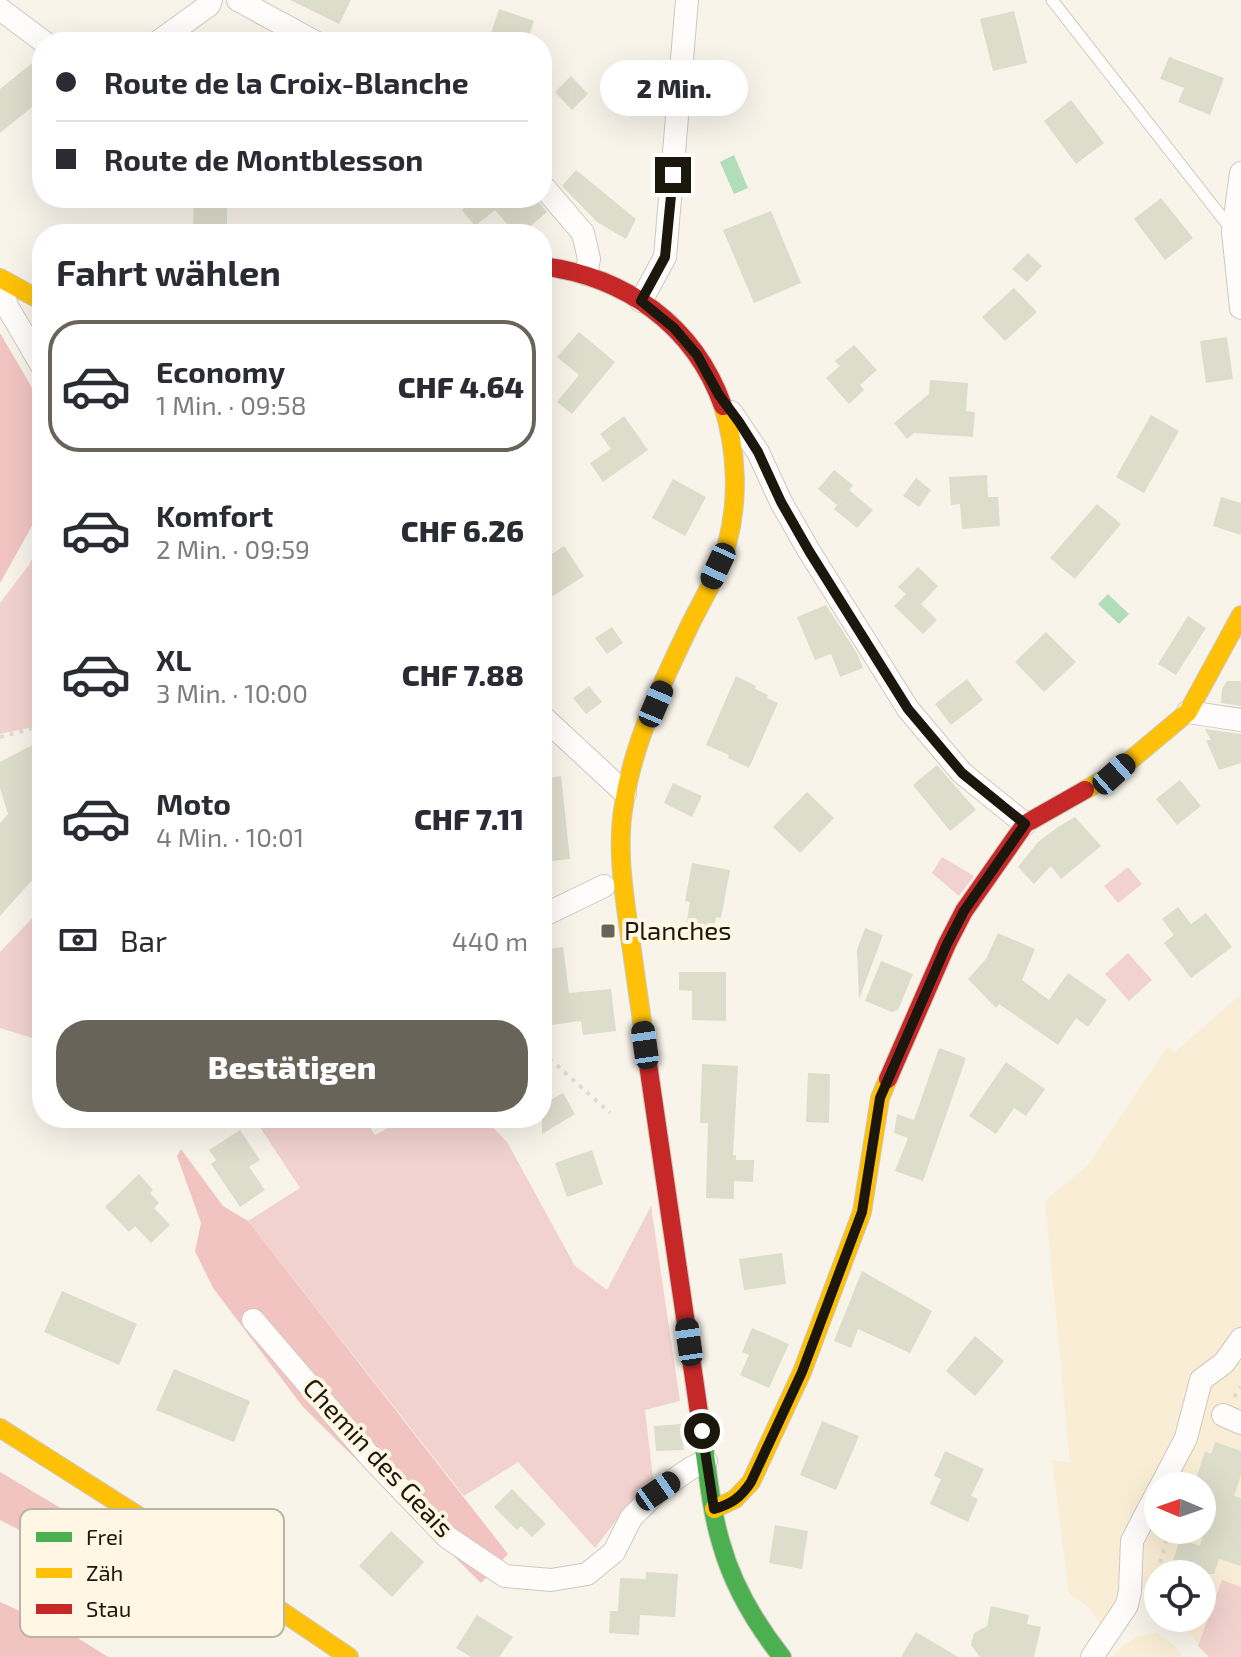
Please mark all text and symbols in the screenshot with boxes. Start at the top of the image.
callout: 2 Min. [599,59,747,115]
text: Route de la Croix-Blanche [104,64,469,100]
text: 2 Min. [636,72,712,103]
text: Route de Montblesson [104,141,423,177]
route end [655,157,691,193]
text: Fahrt wählen [56,250,281,293]
icon: car [60,350,132,422]
text: Economy [156,353,285,389]
text: CHF 4.64 [398,368,524,404]
text: 1 Min. · 09:58 [156,389,307,420]
icon: car [60,494,132,566]
text: Komfort [156,497,273,533]
text: CHF 6.26 [401,512,524,548]
text: 2 Min. · 09:59 [156,533,310,564]
car [697,539,739,593]
icon: car [60,638,132,710]
text: XL [156,641,191,677]
text: CHF 7.88 [402,656,524,692]
text: 3 Min. · 10:00 [156,677,308,708]
car [636,677,676,731]
car [1088,749,1140,799]
icon: car [60,782,132,854]
text: Moto [156,785,231,821]
text: CHF 7.11 [414,800,524,836]
text: 4 Min. · 10:01 [156,821,304,852]
place label: Planches [624,914,731,945]
icon: cash [56,918,100,962]
text: Bar [120,922,167,958]
marker: Planches [599,922,617,940]
text: 440 m [452,925,528,956]
button: Bestätigen [56,1020,528,1112]
car [630,1020,660,1070]
car [674,1317,704,1367]
street label: Chemin des Geais [297,1371,461,1543]
route start [684,1413,720,1449]
car [631,1467,685,1515]
north arrow [1144,1472,1216,1544]
map controls [1144,1472,1216,1632]
legend [20,1509,284,1637]
text: Frei [86,1523,123,1549]
text: Zäh [86,1559,123,1585]
button: locate [1144,1560,1216,1632]
text: Stau [86,1595,131,1621]

